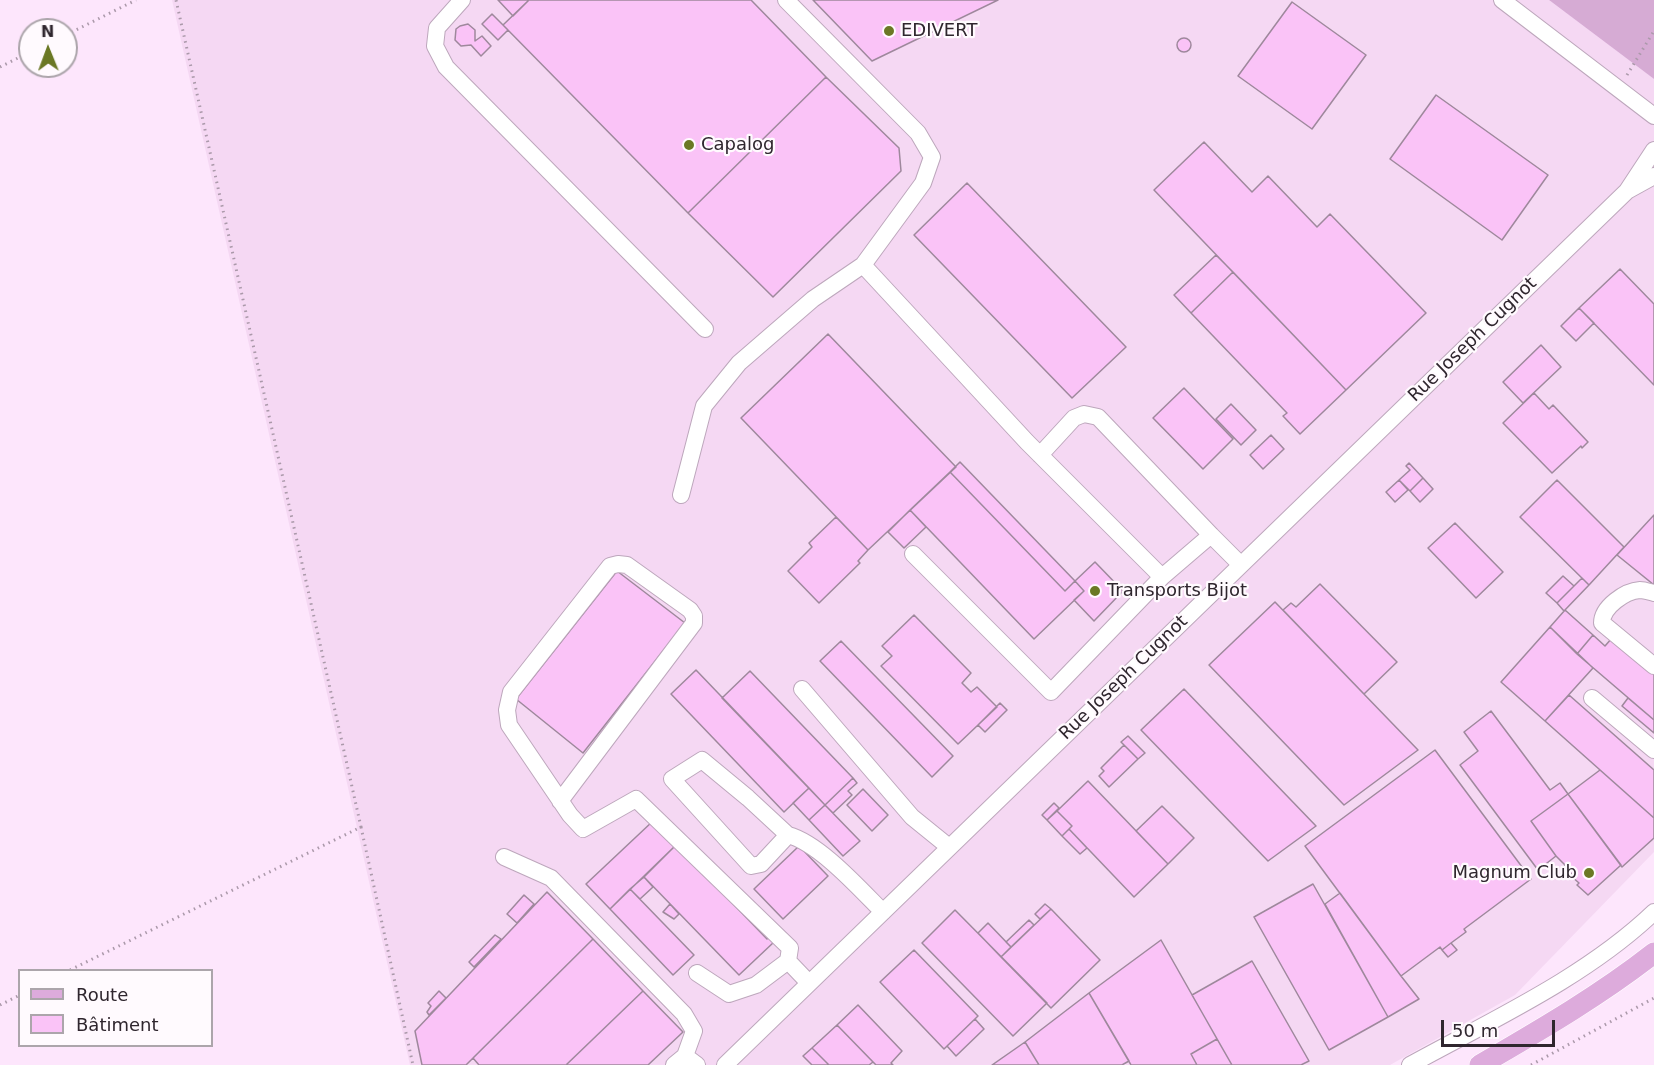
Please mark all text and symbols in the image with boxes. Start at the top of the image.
north arrow [18,18,78,78]
place label: EDIVERT [901,20,977,42]
text: N [41,22,55,41]
marker: EDIVERT [882,24,896,38]
place label: Capalog [701,134,774,156]
marker: Capalog [682,138,696,152]
street label: Rue Joseph Cugnot [1404,273,1542,407]
place label: Transports Bijot [1107,580,1247,602]
marker: Transports Bijot [1088,584,1102,598]
street label: Rue Joseph Cugnot [1055,611,1193,745]
place label: Magnum Club [1453,862,1577,884]
marker: Magnum Club [1582,866,1596,880]
legend [18,969,213,1047]
text: Route [76,984,128,1005]
scale bar [1444,1008,1558,1046]
text: Bâtiment [76,1014,159,1035]
text: 50 m [1452,1020,1498,1041]

